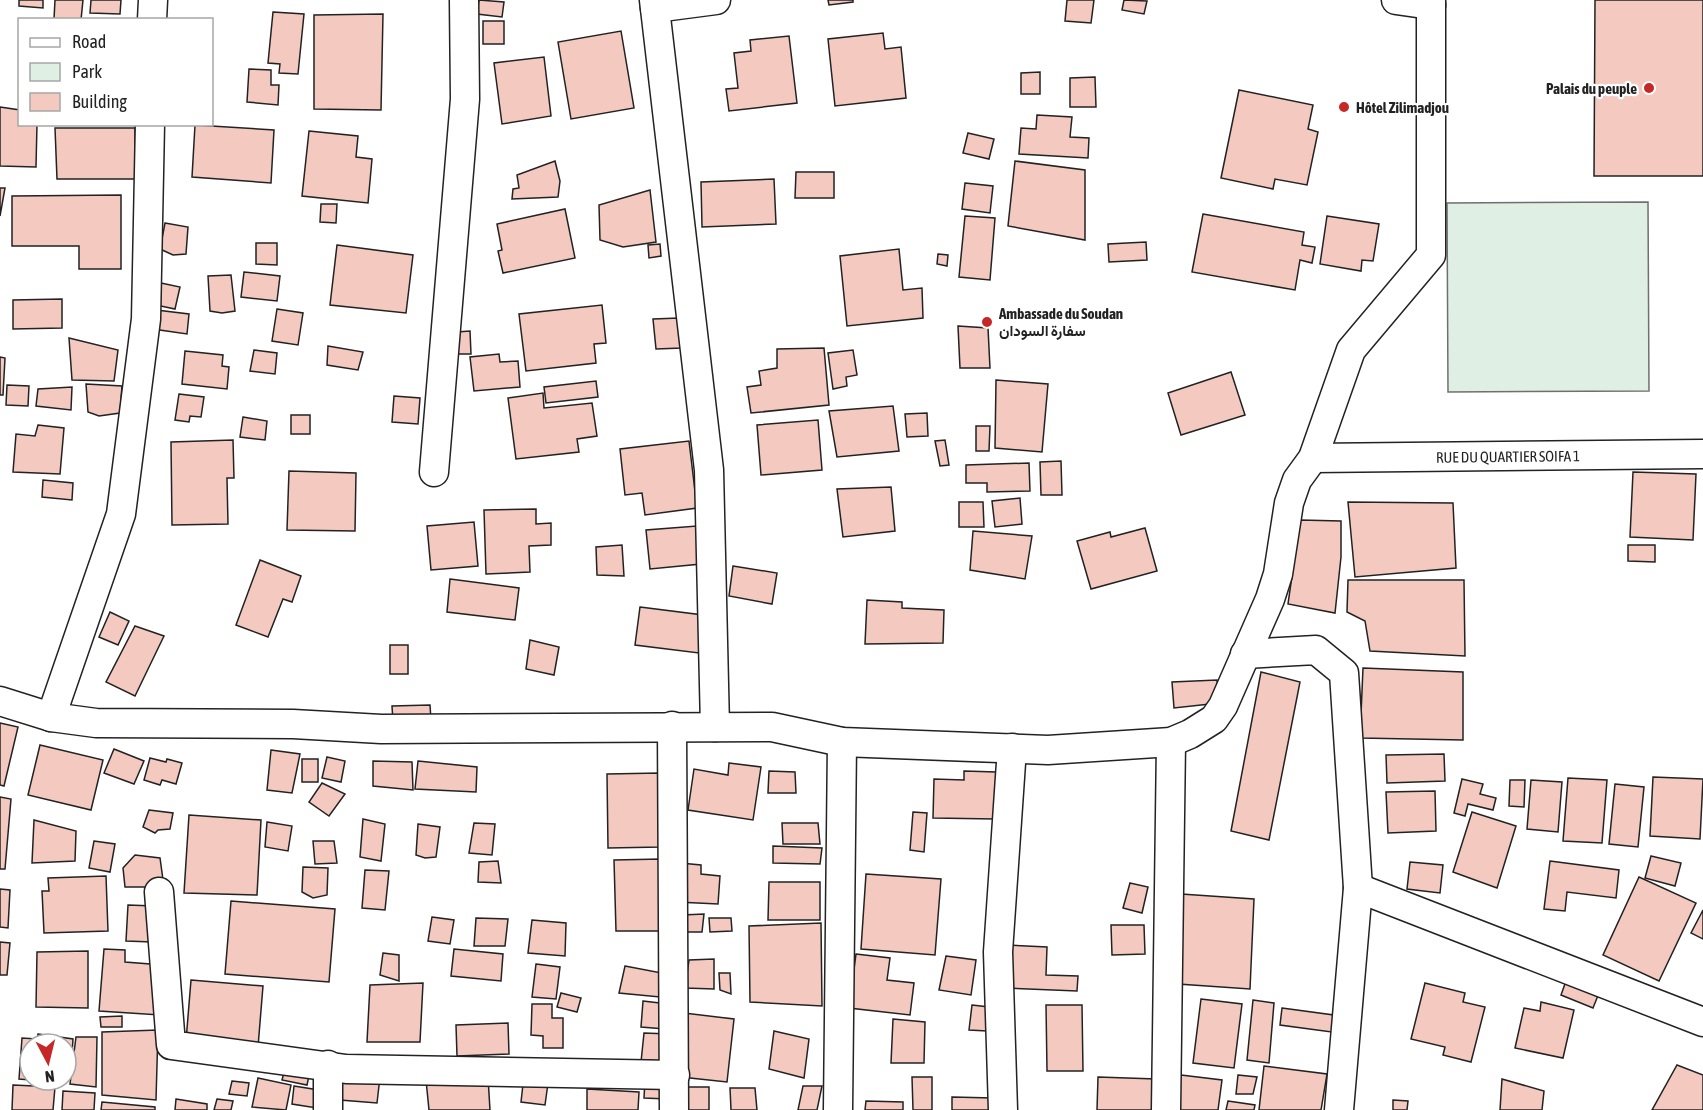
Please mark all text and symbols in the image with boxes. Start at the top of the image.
legend [18,18,213,126]
text: Road [72,31,106,52]
text: Park [72,61,102,82]
place label: Palais du peuple [1546,80,1637,97]
marker: Palais du peuple [1642,81,1656,95]
text: Building [72,91,127,112]
place label: Hôtel Zilimadjou [1356,99,1449,116]
marker: Hôtel Zilimadjou [1337,100,1351,114]
place label: Ambassade du Soudan سفارة السودان [998,305,1123,340]
marker: Ambassade du Soudan سفارة السودان [980,315,994,329]
street label: RUE DU QUARTIER SOIFA 1 [1436,447,1580,465]
north arrow [18,1032,78,1092]
text: N [44,1067,56,1086]

